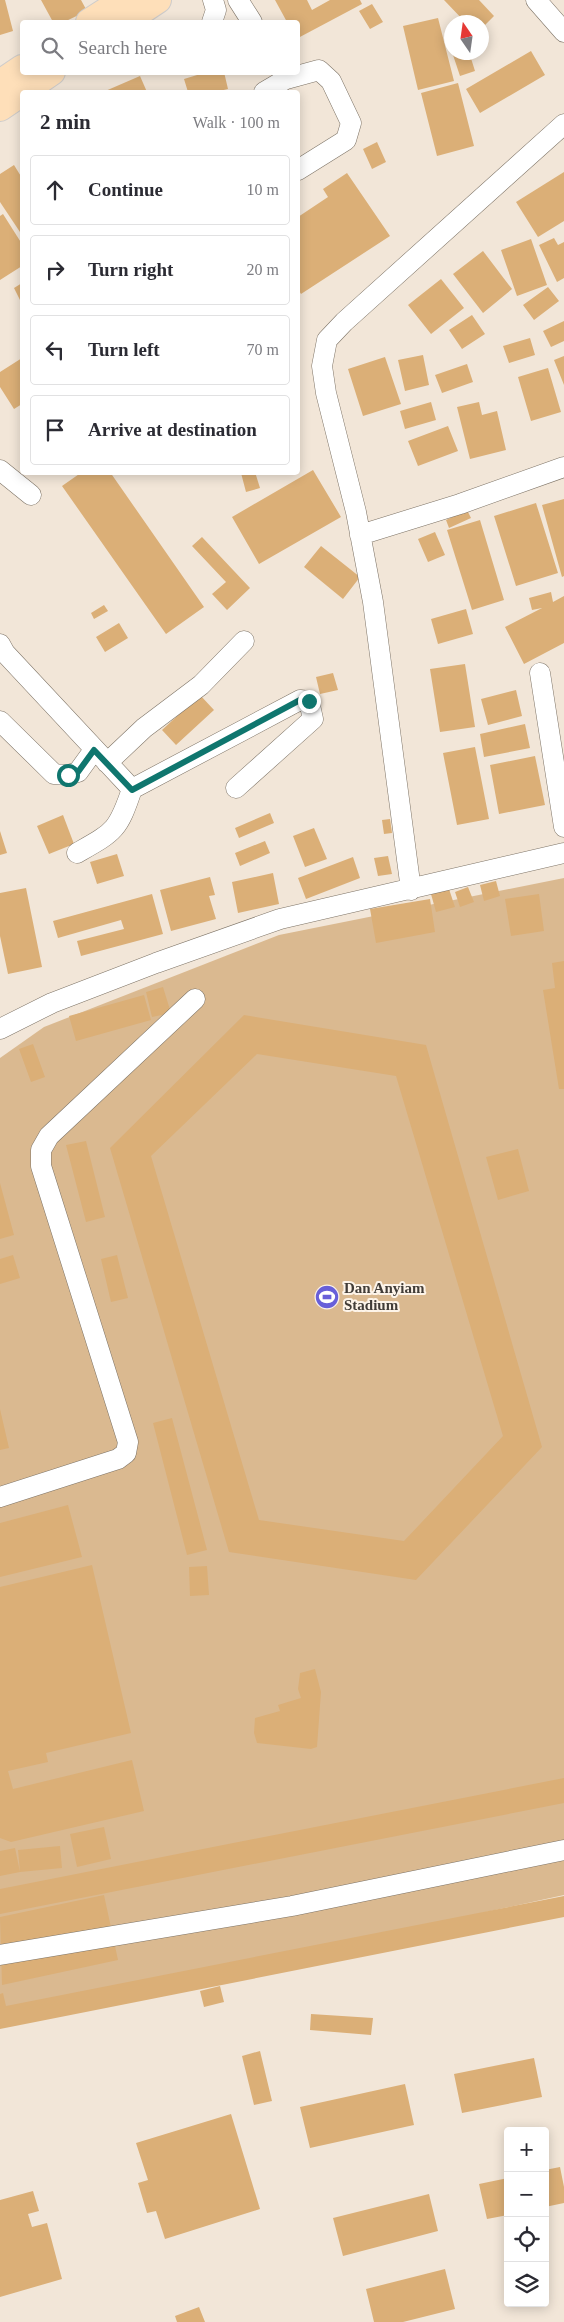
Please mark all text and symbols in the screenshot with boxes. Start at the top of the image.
north arrow [444,15,489,60]
search box [20,20,300,75]
icon: search [38,34,66,62]
text: Search here [78,37,167,58]
text: 2 min [40,110,91,134]
text: Walk · 100 m [193,114,280,131]
icon: ahead [41,176,69,204]
text: Continue [88,179,163,200]
text: 10 m [247,181,279,198]
icon: right [41,256,69,284]
text: Turn right [88,259,173,280]
text: 20 m [247,261,279,278]
icon: left [41,336,69,364]
text: Turn left [88,339,160,360]
text: 70 m [247,341,279,358]
icon: arrive [41,416,69,444]
text: Arrive at destination [88,419,257,440]
route end [298,690,321,713]
route start [57,764,80,787]
place label: Dan Anyiam Stadium [344,1280,425,1313]
sports icon: Dan Anyiam Stadium [314,1284,340,1310]
map controls [504,2127,549,2307]
button: + [504,2127,549,2172]
button: − [504,2172,549,2217]
button: locate [504,2217,549,2262]
button: layers [504,2262,549,2307]

